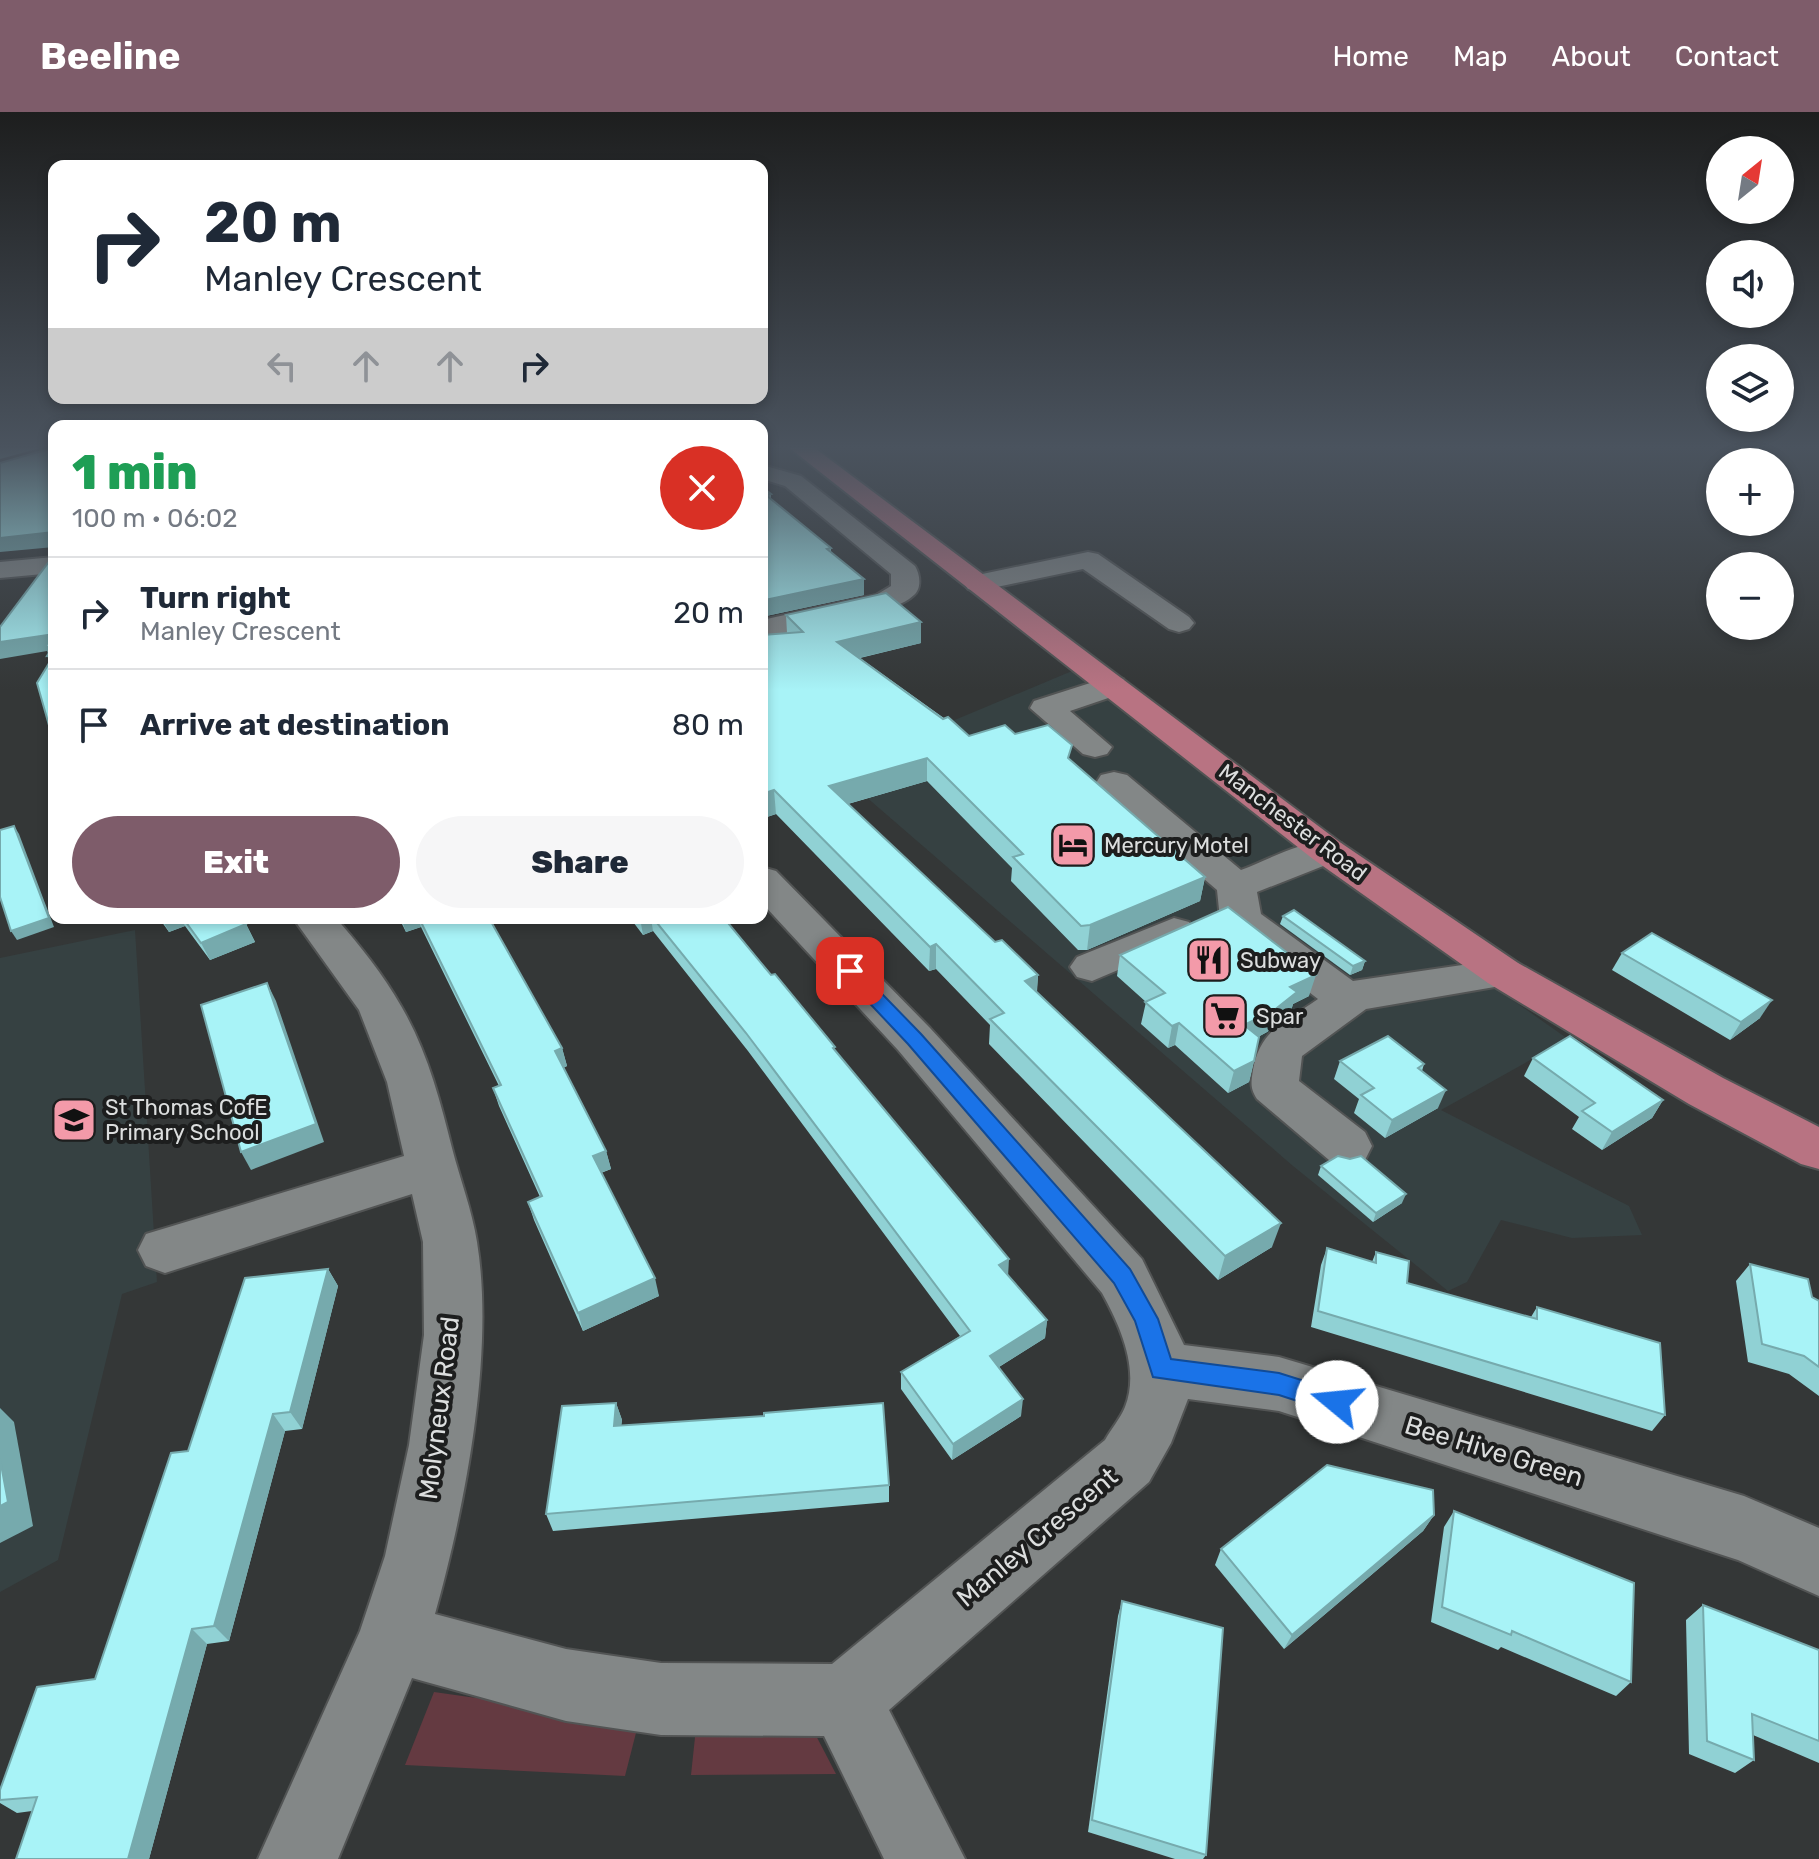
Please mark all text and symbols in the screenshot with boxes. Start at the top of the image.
text: Beeline [40,33,181,79]
text: Home [1332,40,1409,73]
text: Map [1453,40,1507,73]
text: About [1551,40,1631,73]
text: Contact [1675,40,1779,73]
north arrow [1706,136,1794,224]
map controls [1706,136,1794,640]
text: 20 m [204,190,342,256]
icon: right [72,192,176,296]
button: sound [1706,240,1794,328]
text: Manley Crescent [204,257,482,300]
icon: left [260,344,304,388]
icon: ahead [344,344,388,388]
icon: ahead [428,344,472,388]
icon: right [512,344,556,388]
button: layers [1706,344,1794,432]
text: 1 min [72,444,198,501]
button: close [660,446,744,530]
button: + [1706,448,1794,536]
text: 100 m · 06:02 [72,503,238,534]
button: − [1706,552,1794,640]
text: Turn right [140,580,291,616]
icon: right [72,591,116,635]
text: 20 m [673,595,744,631]
text: Manley Crescent [140,616,341,647]
icon: arrive [72,703,116,747]
text: Arrive at destination [140,707,450,743]
text: 80 m [672,707,744,743]
street label: Manchester Road [1213,758,1372,887]
button: Exit [72,816,400,908]
button: Share [416,816,744,908]
hotel icon: Mercury Motel [1049,821,1097,869]
place label: Mercury Motel [1104,832,1249,859]
restaurant icon: Subway [1185,936,1233,984]
pin [816,937,884,1005]
place label: Subway [1240,947,1321,974]
icon: arrive [828,949,872,993]
supermarket icon: Spar [1201,992,1249,1040]
place label: Spar [1256,1003,1304,1030]
place label: St Thomas CofE Primary School [105,1094,268,1146]
school or university icon: St Thomas CofE Primary School [50,1096,98,1144]
street label: Molyneux Road [413,1315,466,1501]
position arrow [1295,1360,1379,1444]
street label: Bee Hive Green [1401,1410,1587,1493]
street label: Manley Crescent [951,1461,1124,1614]

